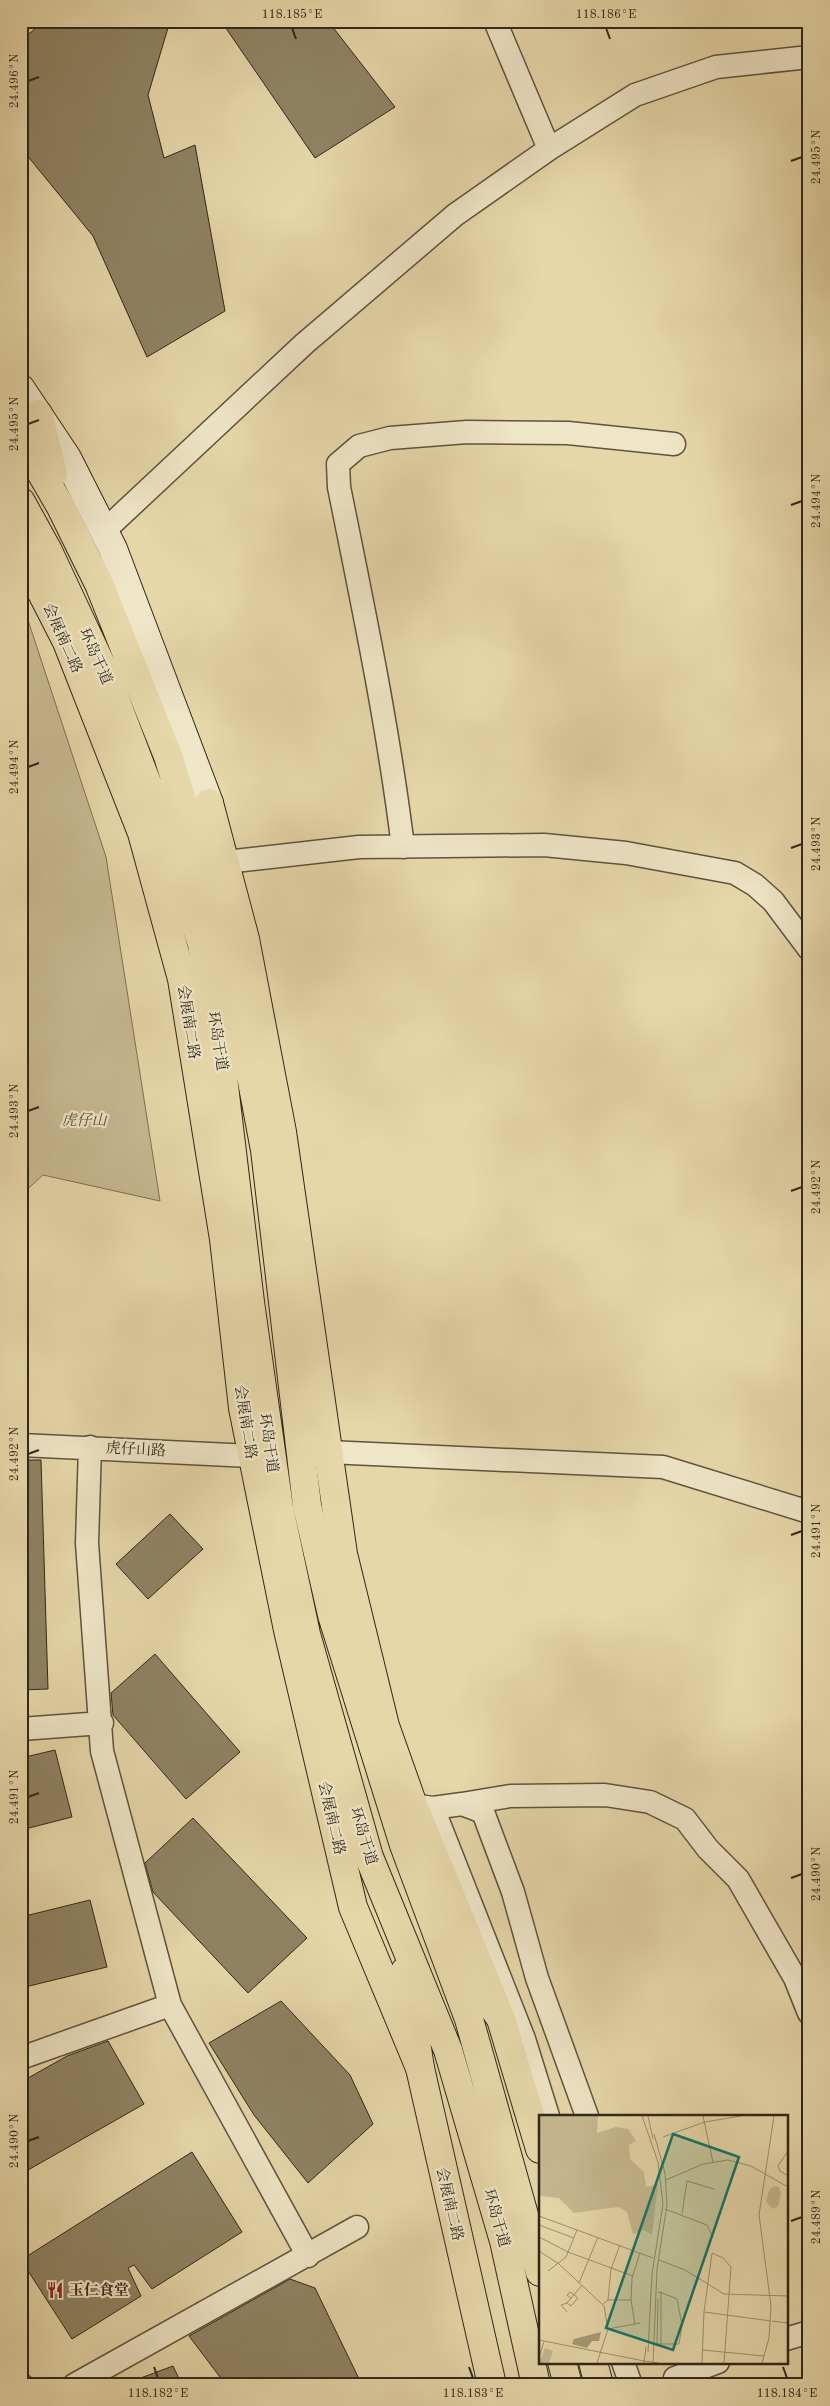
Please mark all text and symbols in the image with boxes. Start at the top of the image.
text: 118.185°E [262,8,322,21]
text: 118.186°E [576,9,636,21]
text: 24.496°N [9,54,21,108]
text: 24.495°N [810,130,823,184]
text: 24.495°N [8,397,21,451]
text: 24.494°N [811,474,823,528]
street label: 会展南二路 [40,600,86,676]
street label: 环岛干道 [76,625,116,687]
text: 24.494°N [9,740,21,794]
text: 24.493°N [811,817,823,871]
street label: 会展南二路 [174,984,203,1060]
street label: 环岛干道 [204,1010,231,1072]
text: 24.493°N [9,1084,21,1138]
park label: 虎仔山 [61,1112,108,1129]
text: 24.492°N [811,1160,823,1214]
street label: 会展南二路 [231,1384,260,1460]
street label: 环岛干道 [256,1412,281,1474]
text: 24.492°N [9,1427,21,1481]
street label: 虎仔山路 [106,1439,166,1460]
text: 24.491°N [811,1504,823,1558]
text: 24.491°N [9,1770,21,1824]
street label: 会展南二路 [315,1780,348,1857]
street label: 环岛干道 [347,1805,380,1867]
text: 24.490°N [811,1847,823,1901]
text: 24.490°N [9,2114,21,2168]
inset map [539,2115,788,2364]
street label: 会展南二路 [433,2166,466,2243]
street label: 环岛干道 [480,2187,513,2249]
text: 24.489°N [811,2190,823,2244]
restaurant icon: 玉仁食堂 [45,2280,65,2300]
place label: 玉仁食堂 [69,2282,129,2299]
text: 118.182°E [128,2388,188,2400]
text: 118.183°E [443,2388,503,2400]
text: 118.184°E [757,2388,817,2400]

